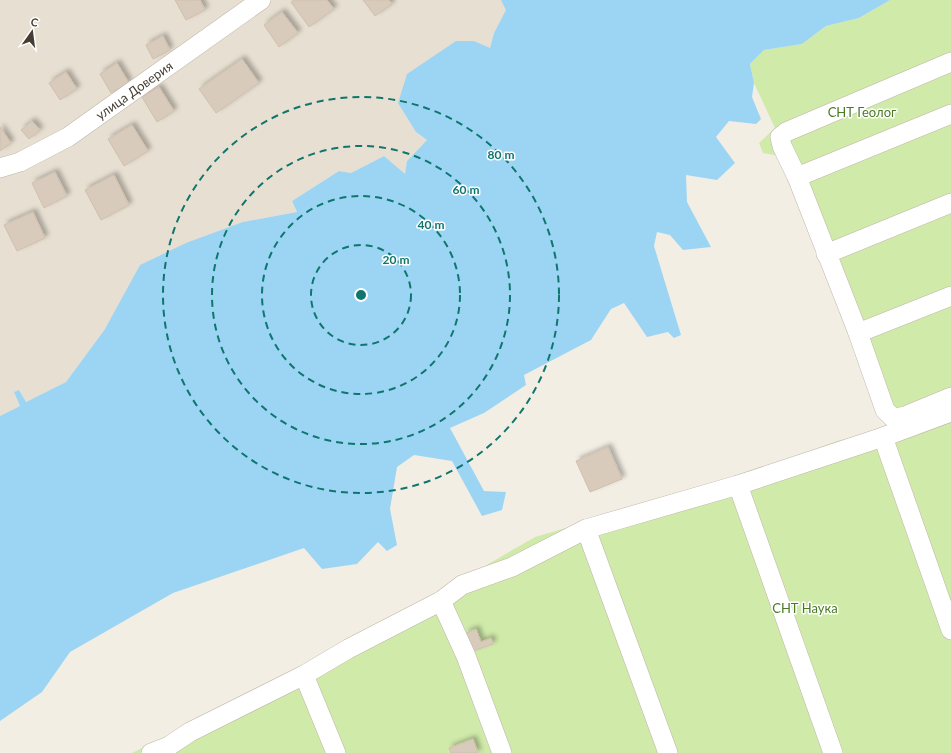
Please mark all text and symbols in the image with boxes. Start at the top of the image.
north arrow [12,12,52,52]
text: С [29,15,40,29]
street label: улица Доверия [92,57,176,123]
park label: СНТ Геолог [828,104,897,120]
text: 80 m [488,147,514,162]
text: 60 m [453,182,479,197]
text: 40 m [418,217,444,232]
text: 20 m [383,252,409,267]
centre of rings [354,288,368,302]
park label: СНТ Наука [772,600,838,616]

